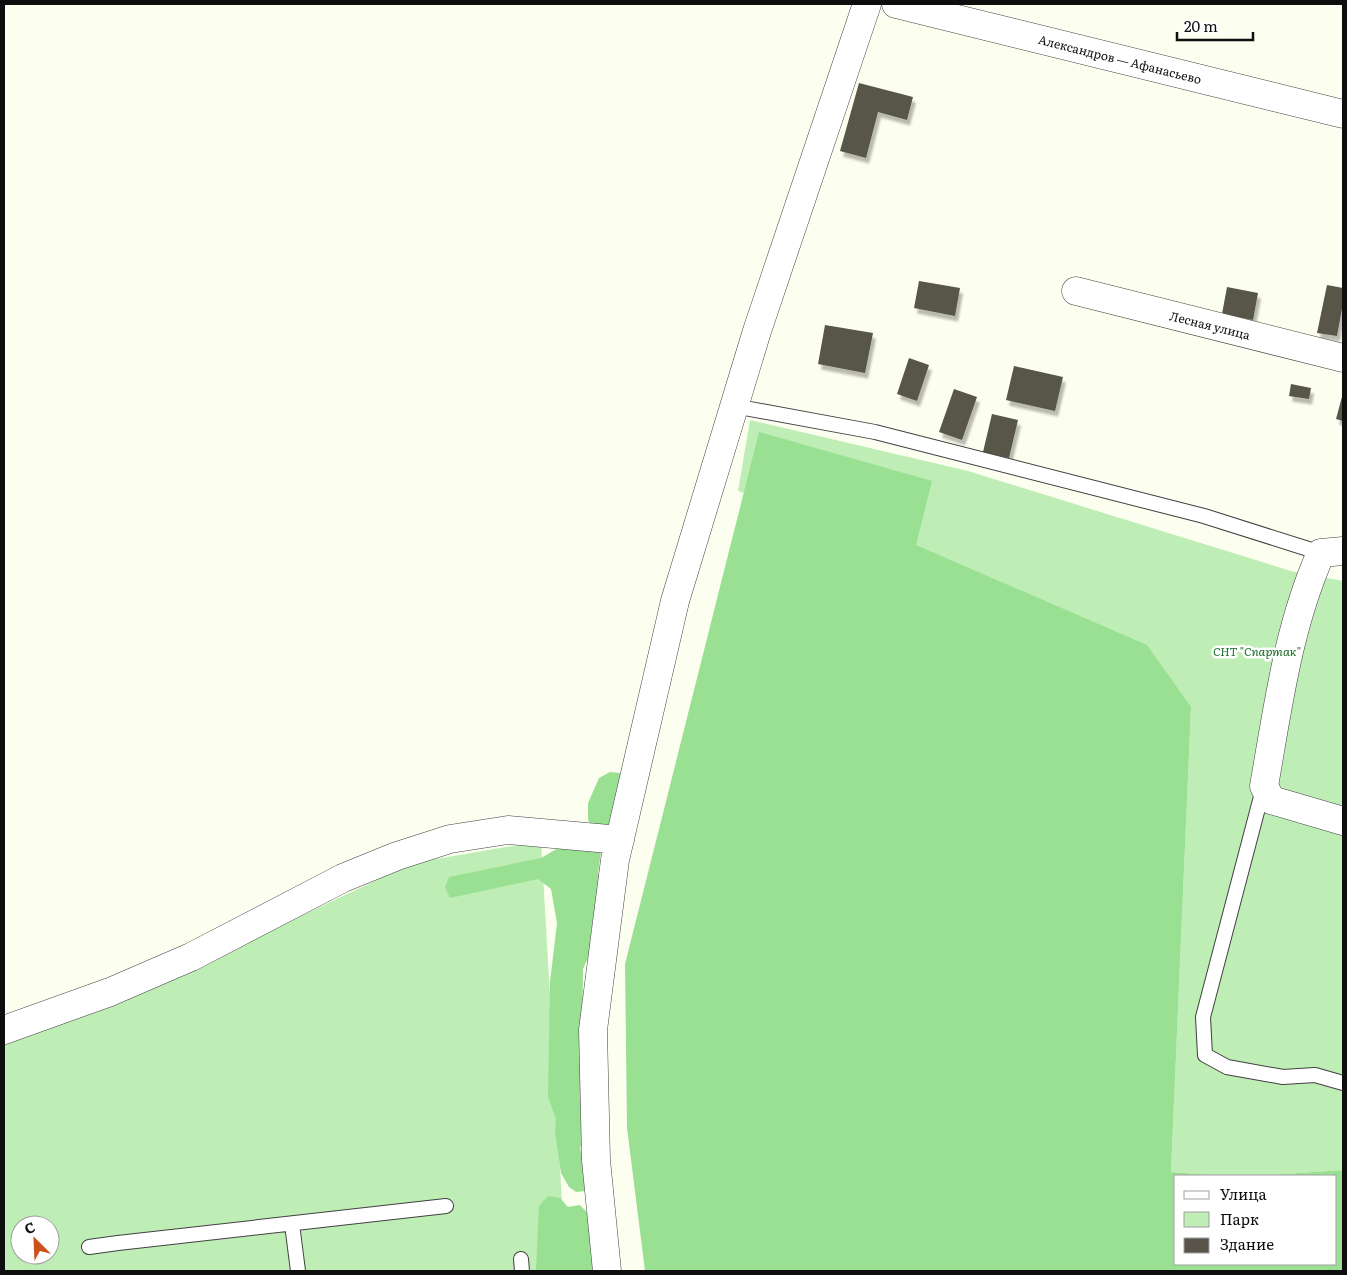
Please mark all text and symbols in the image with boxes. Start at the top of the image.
scale bar [1177,10,1253,42]
text: 20 m [1184,14,1218,37]
street label: Александров — Афанасьево [1037,30,1203,88]
street label: Лесная улица [1168,306,1253,344]
park label: СНТ "Спартак" [1213,642,1301,660]
legend [1174,1175,1337,1265]
text: Улица [1220,1182,1268,1205]
text: Парк [1220,1207,1259,1230]
north arrow [10,1215,60,1265]
text: С [21,1216,38,1238]
text: Здание [1220,1232,1274,1255]

